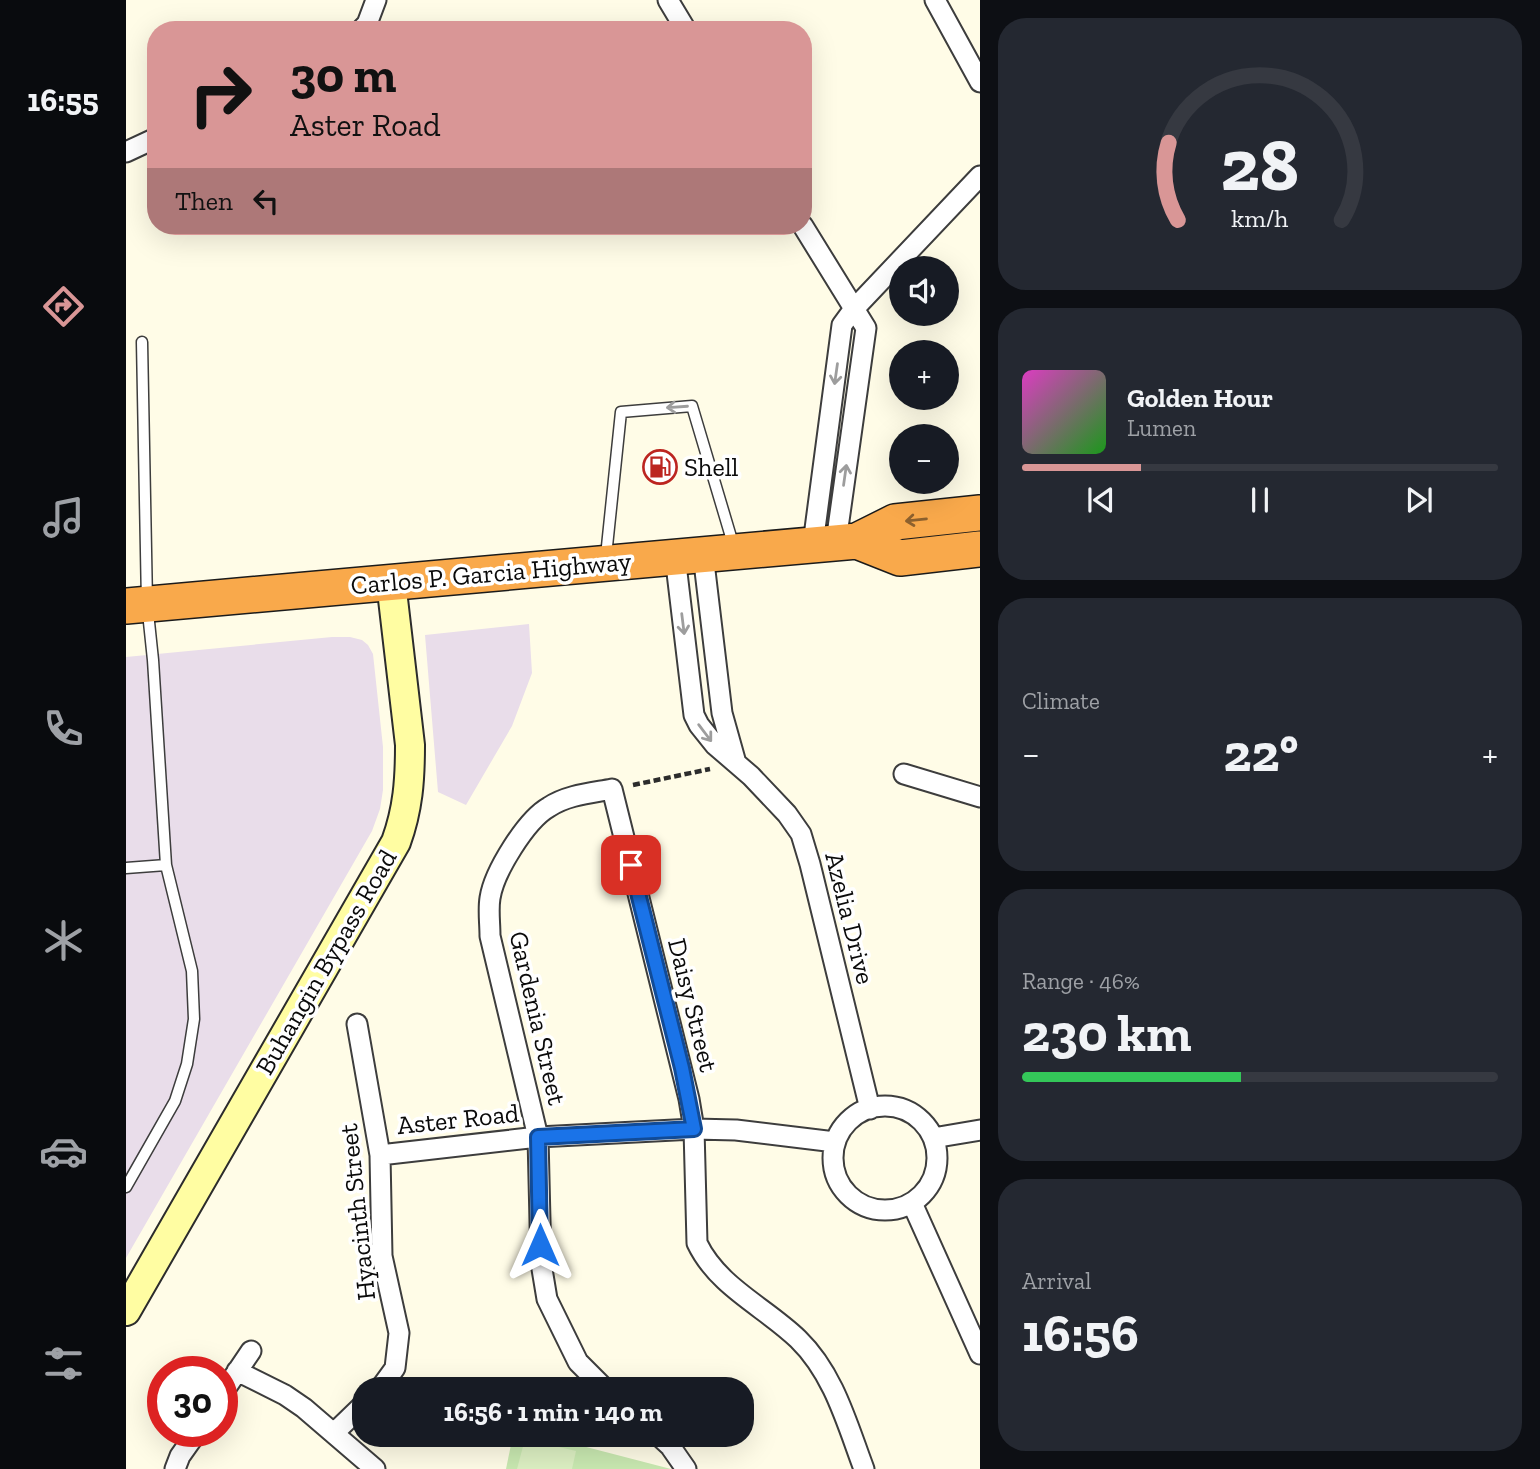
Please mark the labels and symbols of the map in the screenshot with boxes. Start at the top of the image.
one-way arrow [829,363,842,385]
one-way arrow [666,401,689,414]
fuel station icon: Shell [641,448,679,486]
place label: Shell [684,451,739,483]
one-way arrow [839,464,852,487]
one-way arrow [905,514,928,527]
street label: Carlos P. Garcia Highway [349,545,633,601]
one-way arrow [676,612,689,635]
one-way arrow [698,724,713,742]
pin [601,835,661,895]
street label: Buhangin Bypass Road [248,844,404,1080]
street label: Azelia Drive [818,849,882,987]
street label: Gardenia Street [502,928,574,1108]
street label: Daisy Street [661,935,725,1075]
street label: Aster Road [395,1097,521,1141]
street label: Hyacinth Street [332,1122,382,1302]
position arrow [503,1208,577,1282]
speed limit sign: 30 [147,1356,238,1447]

